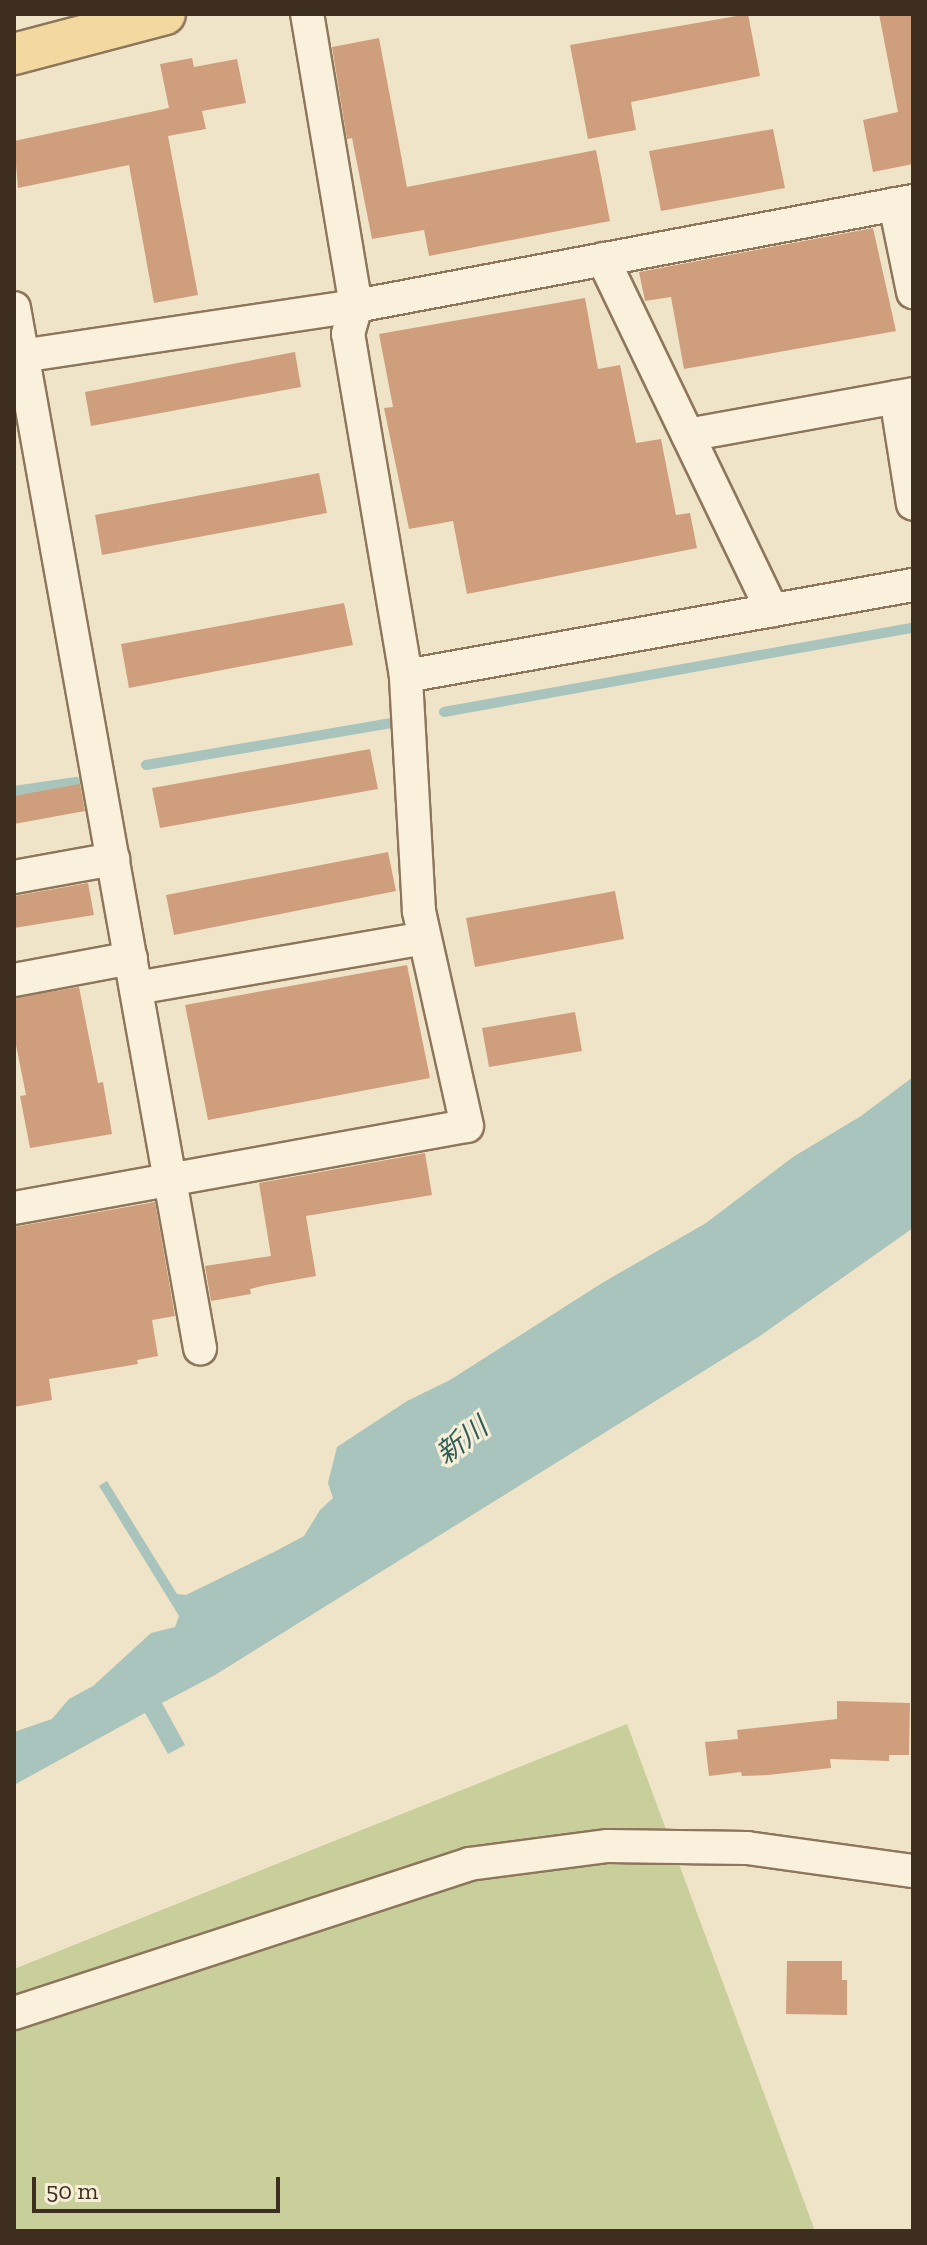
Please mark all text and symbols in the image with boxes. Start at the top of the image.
water label: 新川 [430,1411,494,1471]
scale bar [36,2161,284,2211]
text: 50 m [46,2176,98,2205]

